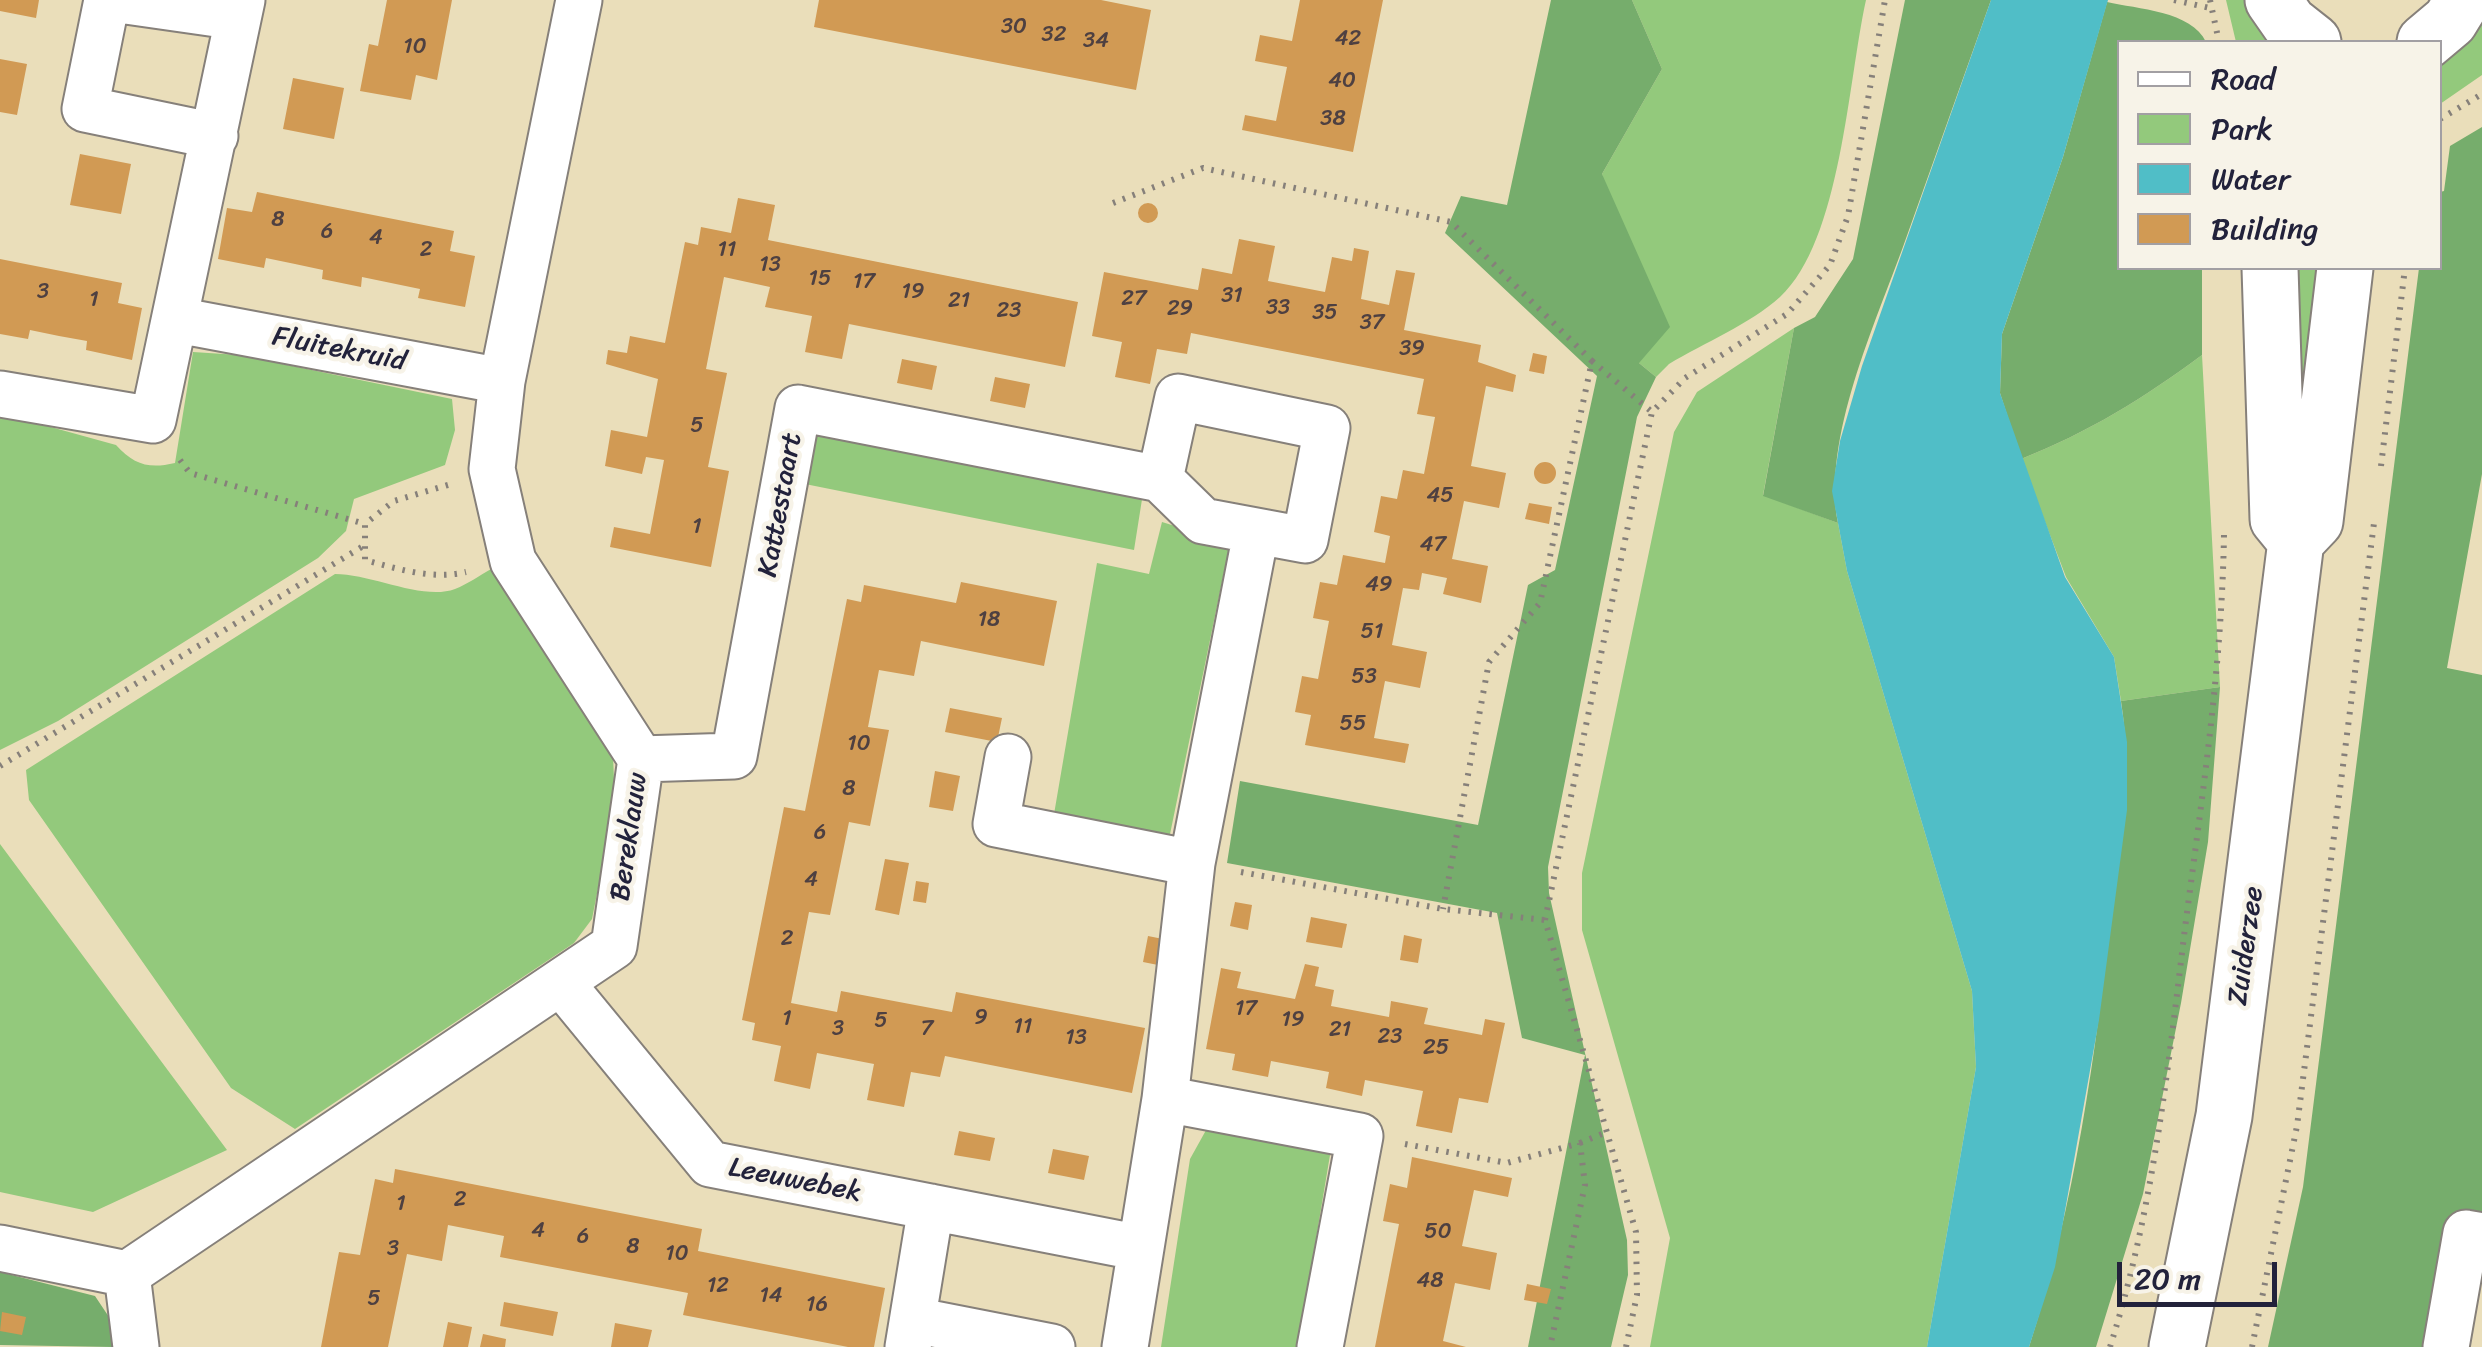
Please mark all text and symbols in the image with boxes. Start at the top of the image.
house number: 30 [1001,14,1027,40]
house number: 32 [1042,22,1066,48]
house number: 42 [1335,26,1361,52]
house number: 34 [1083,28,1109,54]
house number: 10 [403,34,427,60]
legend [2117,40,2442,270]
text: Road [2211,52,2275,106]
house number: 40 [1328,68,1356,94]
text: Park [2211,102,2273,156]
house number: 38 [1320,106,1346,132]
text: Water [2211,152,2290,206]
text: Building [2211,202,2318,256]
house number: 8 [271,207,285,233]
house number: 6 [321,219,333,245]
house number: 4 [369,225,383,251]
house number: 2 [420,237,432,263]
house number: 11 [718,237,736,263]
house number: 13 [759,252,781,278]
house number: 15 [809,266,831,292]
house number: 17 [853,269,875,295]
house number: 3 [37,279,49,305]
house number: 19 [902,279,924,305]
house number: 31 [1221,283,1243,309]
house number: 27 [1121,286,1147,312]
house number: 1 [89,287,99,313]
house number: 21 [948,288,970,314]
house number: 33 [1266,295,1290,321]
house number: 29 [1167,296,1193,322]
house number: 23 [997,298,1021,324]
house number: 35 [1312,300,1338,326]
house number: 37 [1360,310,1384,336]
street label: Fluitekruid [269,321,409,379]
house number: 39 [1399,336,1425,362]
house number: 5 [690,413,704,439]
street label: Kattestaart [752,430,810,580]
house number: 45 [1426,483,1454,509]
house number: 1 [692,514,702,540]
house number: 47 [1420,532,1446,558]
house number: 49 [1365,572,1393,598]
house number: 18 [978,607,1000,633]
house number: 51 [1361,619,1383,645]
house number: 53 [1351,664,1377,690]
house number: 55 [1340,711,1366,737]
house number: 10 [847,731,871,757]
street label: Bereklauw [604,771,656,903]
house number: 8 [842,776,856,802]
house number: 6 [814,820,826,846]
house number: 4 [804,867,818,893]
street label: Zuiderzee [2222,884,2272,1008]
house number: 2 [781,926,793,952]
house number: 17 [1235,996,1257,1022]
house number: 9 [974,1005,988,1031]
house number: 1 [782,1006,792,1032]
house number: 19 [1282,1007,1304,1033]
house number: 5 [874,1008,888,1034]
house number: 11 [1014,1014,1032,1040]
house number: 3 [832,1016,844,1042]
house number: 7 [921,1016,933,1042]
house number: 21 [1329,1017,1351,1043]
house number: 23 [1378,1024,1402,1050]
house number: 13 [1065,1025,1087,1051]
house number: 25 [1423,1035,1449,1061]
street label: Leeuwebek [726,1152,864,1210]
house number: 2 [454,1187,466,1213]
house number: 1 [396,1191,406,1217]
house number: 4 [531,1218,545,1244]
house number: 50 [1424,1219,1452,1245]
house number: 6 [577,1224,589,1250]
house number: 8 [626,1234,640,1260]
house number: 3 [387,1236,399,1262]
house number: 10 [665,1241,689,1267]
scale bar [2122,1242,2282,1304]
text: 20 m [2134,1252,2201,1306]
house number: 48 [1416,1268,1444,1294]
house number: 12 [707,1273,729,1299]
house number: 14 [759,1283,783,1309]
house number: 5 [367,1286,381,1312]
house number: 16 [806,1292,828,1318]

